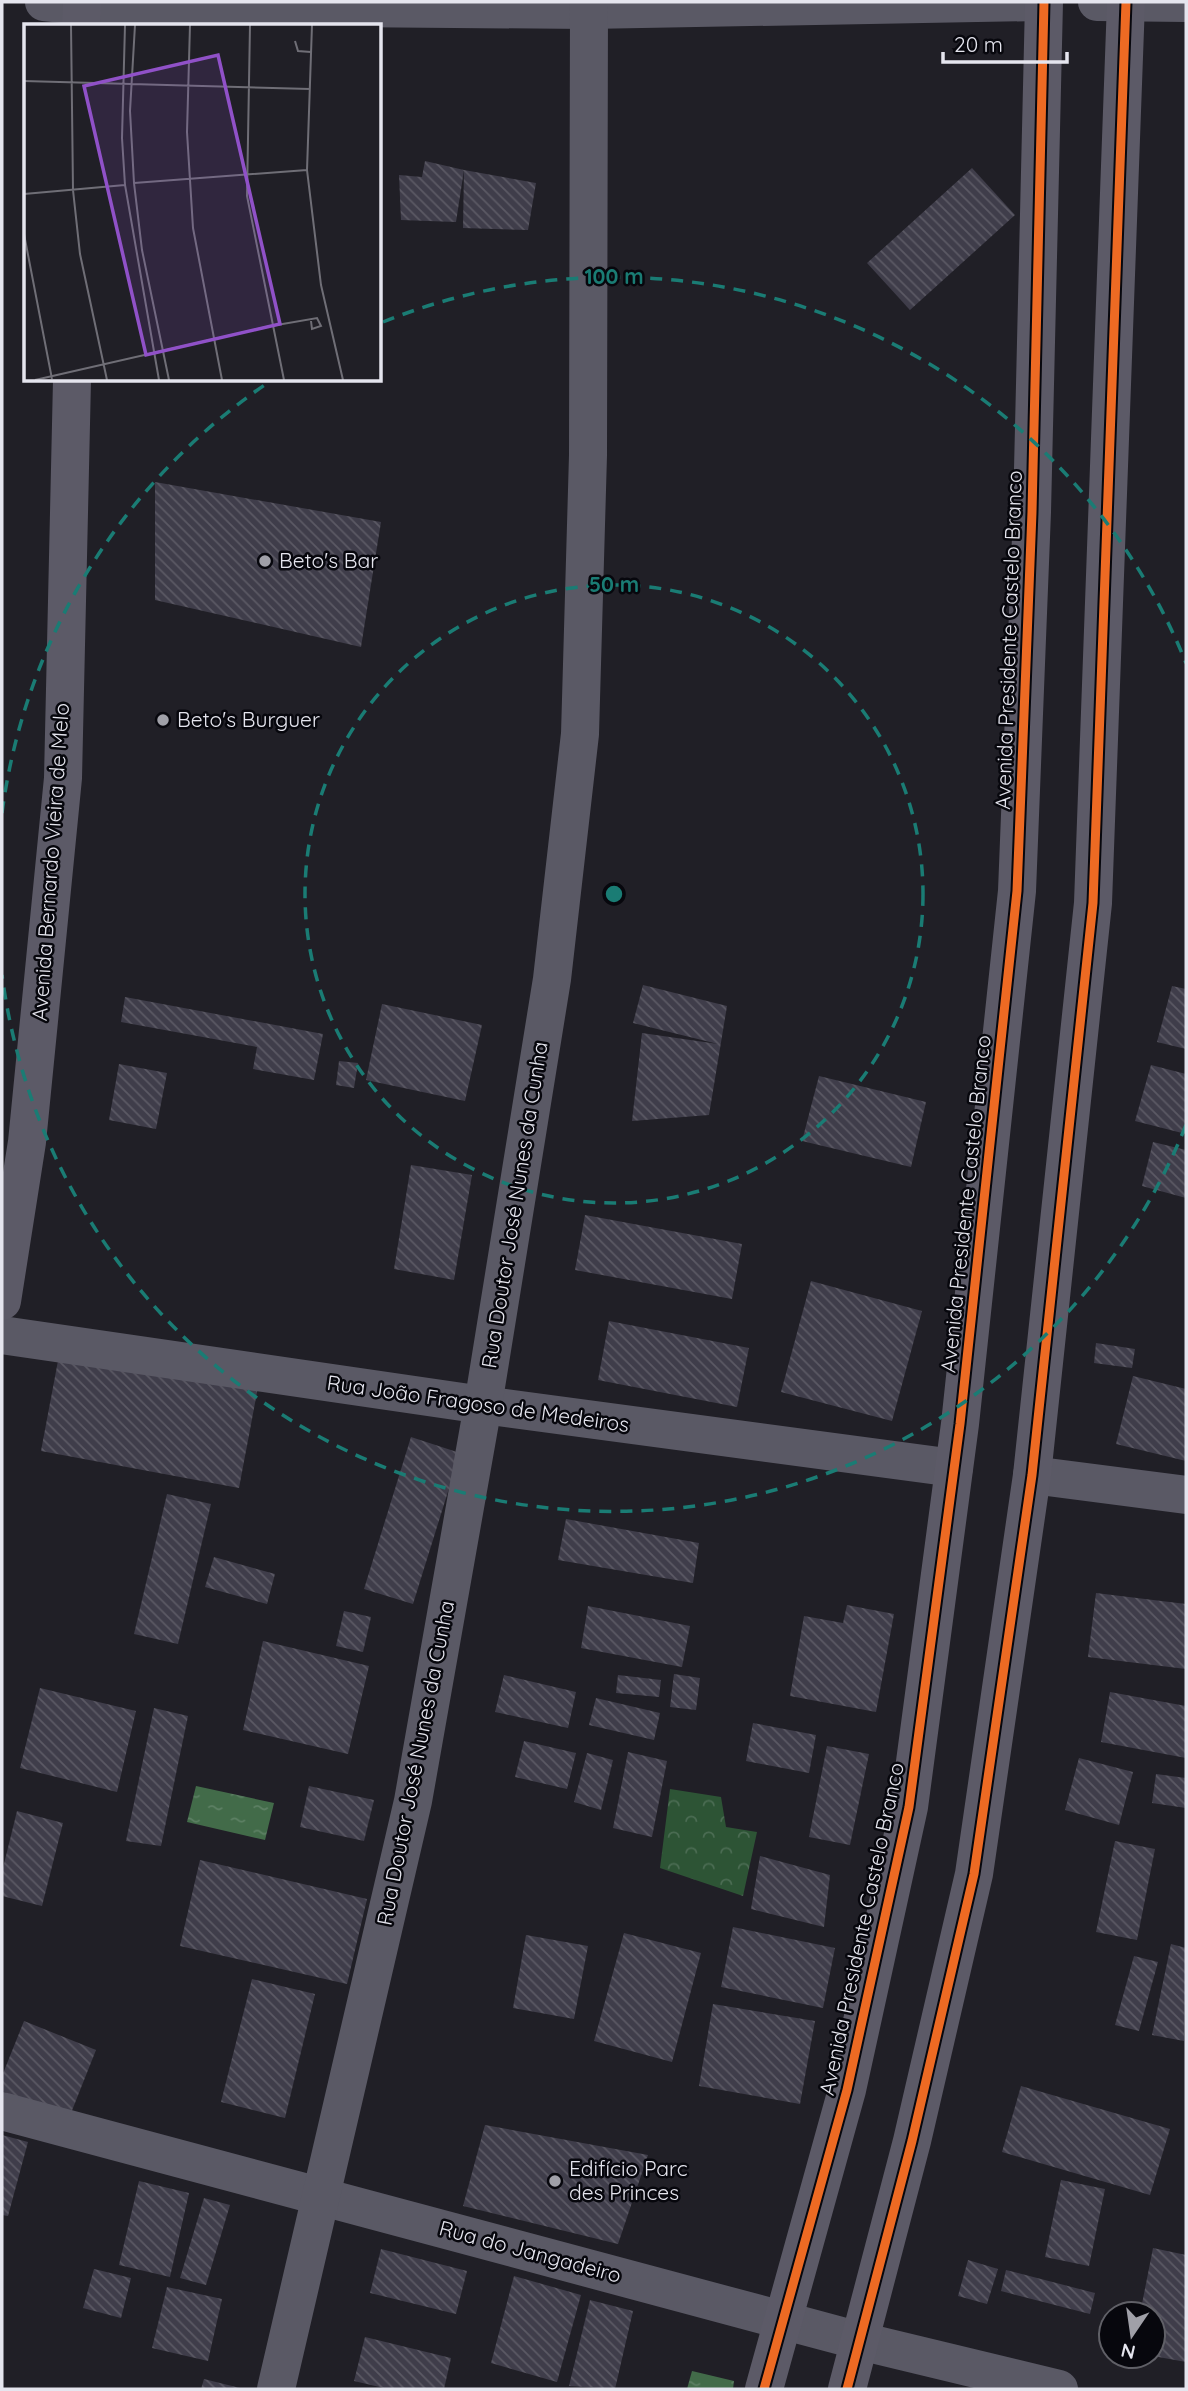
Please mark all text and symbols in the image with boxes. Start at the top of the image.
scale bar [943,21,1067,65]
inset map [24,24,382,382]
text: 20 m [954,31,1003,57]
text: 100 m [584,263,644,289]
street label: Avenida Presidente Castelo Branco [989,470,1027,810]
place label: Beto's Bar [279,547,378,573]
marker: Beto's Bar [257,553,273,569]
text: 50 m [589,571,639,597]
street label: Avenida Bernardo Vieira de Melo [26,702,74,1022]
place label: Beto's Burguer [177,706,320,732]
marker: Beto's Burguer [155,712,171,728]
centre of rings [602,882,626,906]
street label: Avenida Presidente Castelo Branco [934,1034,996,1374]
street label: Rua Doutor José Nunes da Cunha [475,1040,553,1370]
street label: Rua João Fragoso de Medeiros [325,1369,631,1437]
street label: Rua Doutor José Nunes da Cunha [371,1598,459,1927]
street label: Avenida Presidente Castelo Branco [813,1760,909,2098]
place label: Edifício Parc des Princes [569,2155,688,2205]
marker: Edifício Parc des Princes [547,2173,563,2189]
street label: Rua do Jangadeiro [436,2214,624,2288]
north arrow [1097,2300,1167,2370]
text: N [1119,2338,1138,2365]

